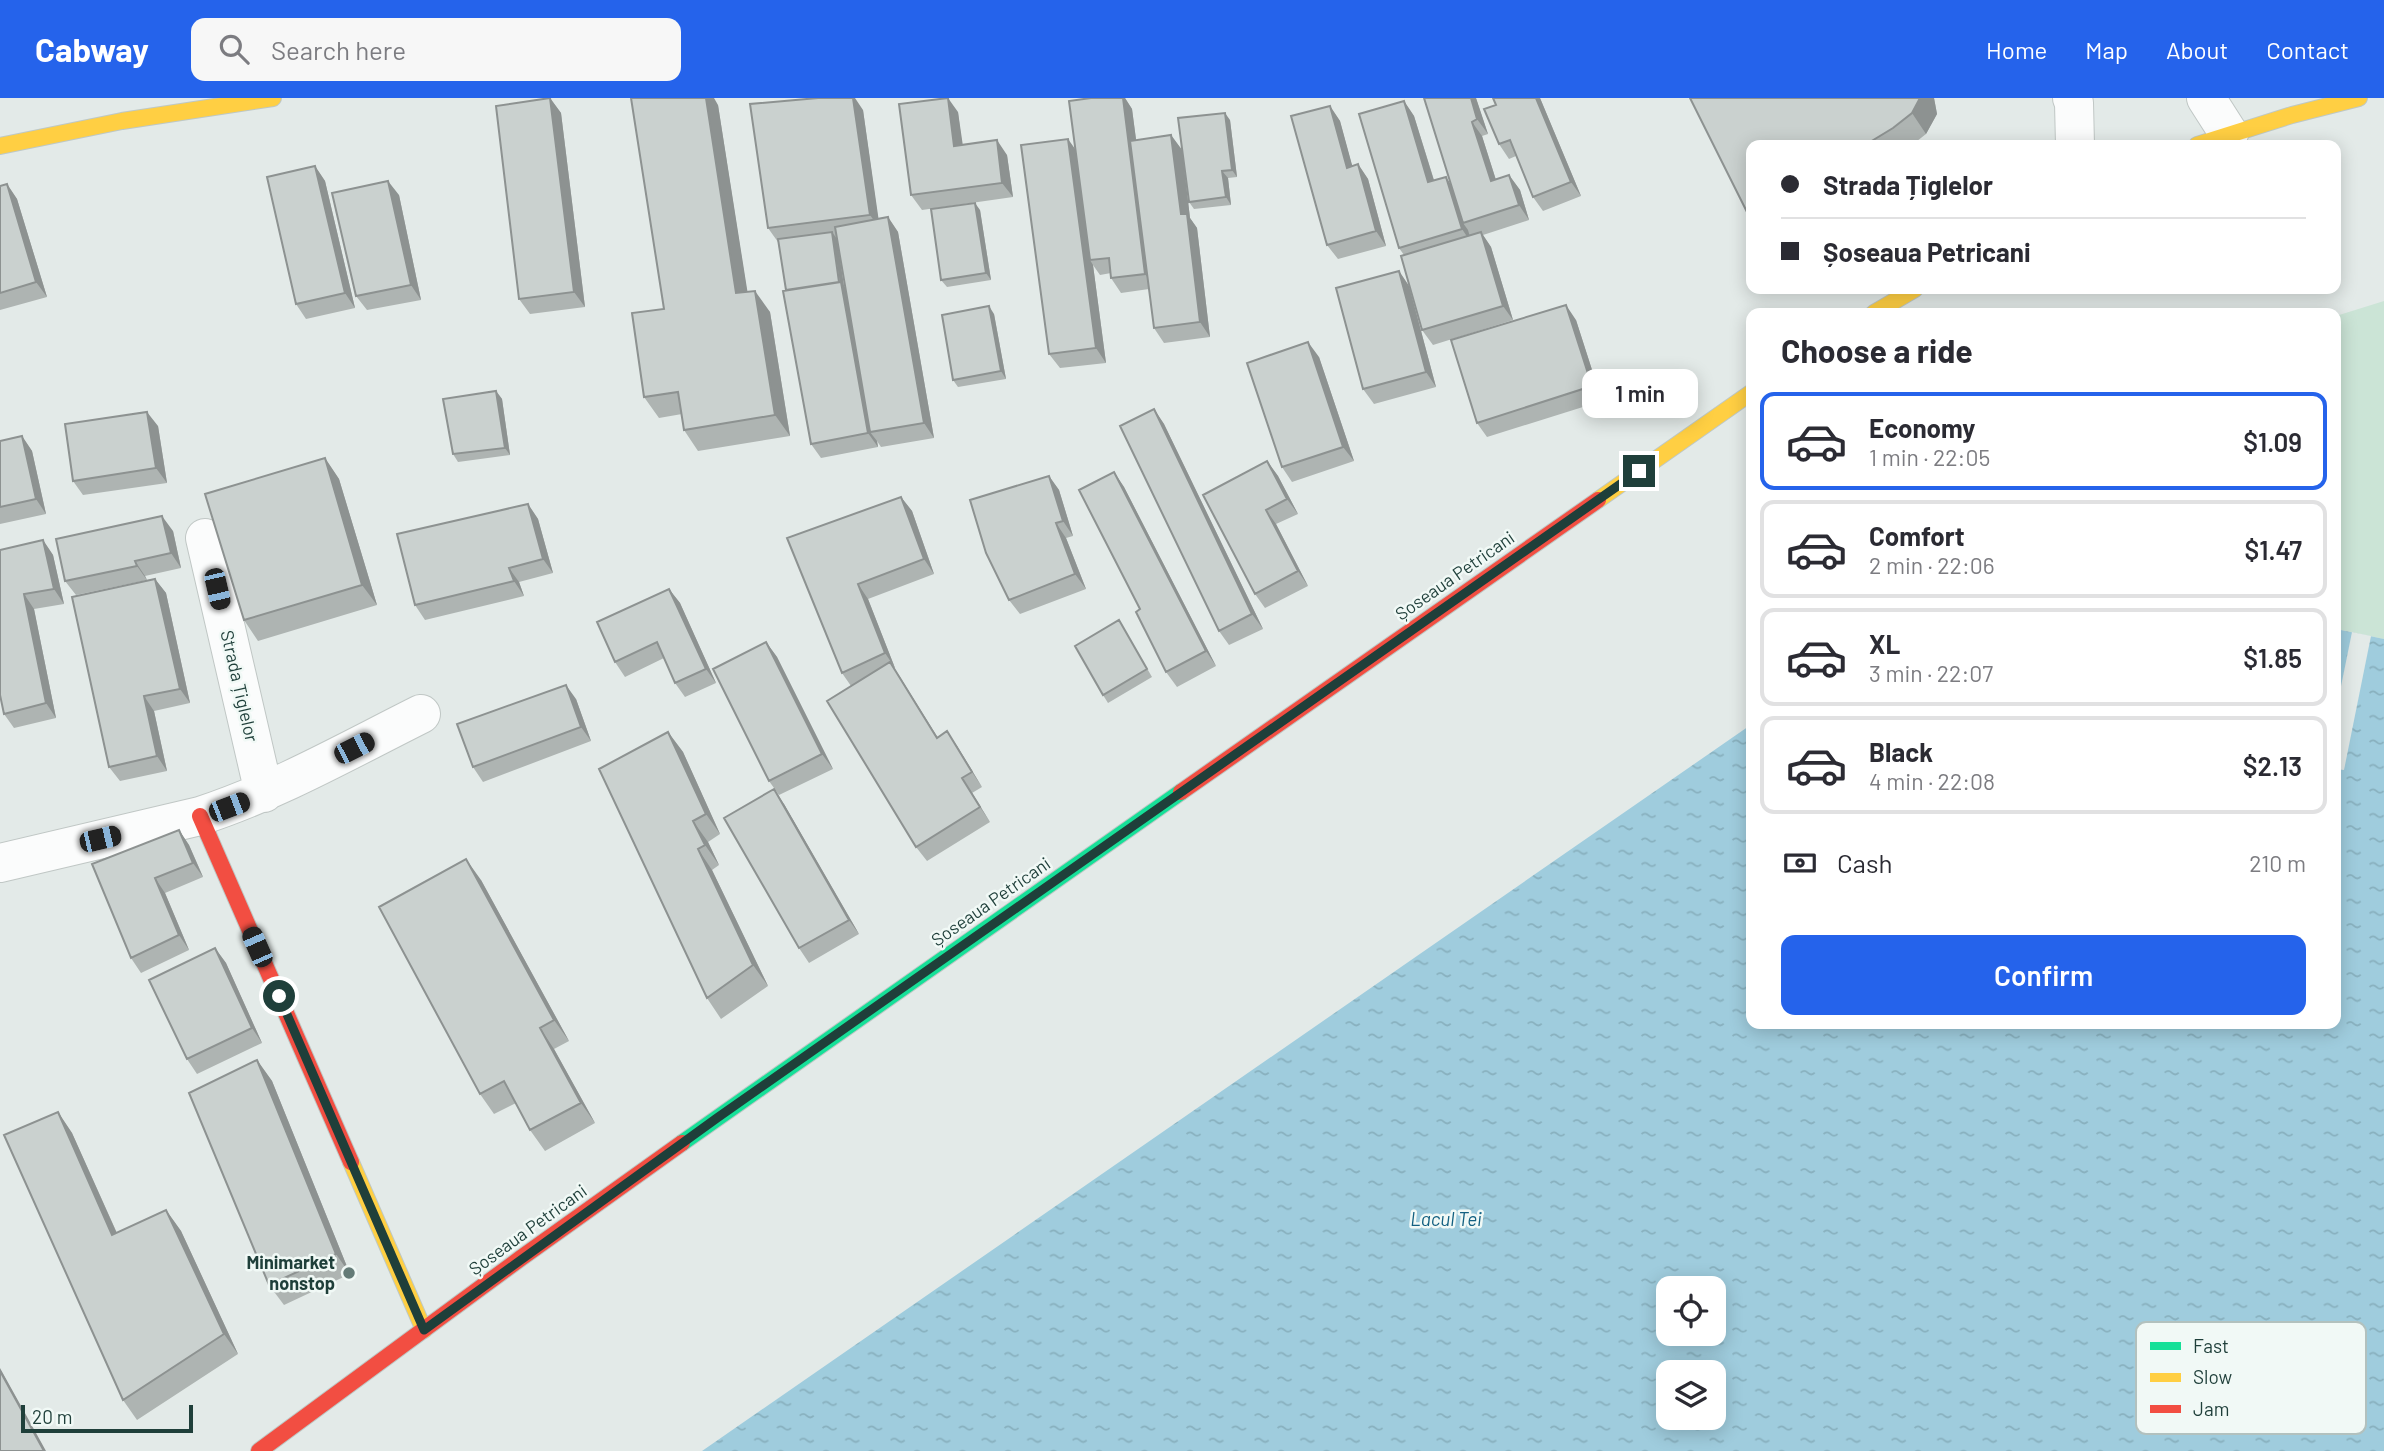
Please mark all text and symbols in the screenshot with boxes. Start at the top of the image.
search box [191,18,681,81]
text: Cabway [35,29,149,69]
icon: search [215,30,253,68]
text: Search here [271,34,406,65]
text: Home [1986,35,2047,64]
text: Map [2085,35,2128,64]
text: About [2166,35,2228,64]
text: Contact [2266,35,2349,64]
text: Strada Țiglelor [1823,169,1993,200]
text: Șoseaua Petricani [1823,236,2031,267]
text: Choose a ride [1781,331,1973,369]
callout: 1 min [1581,370,1697,418]
text: 1 min [1615,379,1665,407]
icon: car [1785,410,1848,473]
text: Economy [1869,412,1975,443]
text: $1.09 [2243,426,2302,457]
text: 1 min · 22:05 [1869,443,1990,471]
route end [1623,455,1655,487]
icon: car [1785,518,1848,581]
text: Comfort [1869,520,1965,551]
street label: Șoseaua Petricani [1391,526,1518,624]
text: $1.47 [2245,534,2302,565]
text: 2 min · 22:06 [1869,551,1995,579]
car [203,566,232,612]
icon: car [1785,626,1848,689]
street label: Strada Țiglelor [216,628,264,744]
text: XL [1869,628,1900,659]
text: $1.85 [2243,642,2302,673]
text: 3 min · 22:07 [1869,659,1993,687]
car [331,729,378,767]
icon: car [1785,734,1848,797]
text: Black [1869,736,1933,767]
text: $2.13 [2243,750,2302,781]
text: 4 min · 22:08 [1869,767,1995,795]
car [206,790,253,824]
car [78,824,123,854]
icon: cash [1781,844,1819,882]
text: Cash [1837,847,1892,878]
text: 210 m [2249,849,2306,877]
street label: Șoseaua Petricani [927,852,1054,950]
car [239,924,276,970]
button: Confirm [1781,935,2306,1015]
route start [263,980,295,1012]
street label: Șoseaua Petricani [464,1179,591,1279]
water label: Lacul Tei [1410,1207,1482,1230]
place label: Minimarket nonstop [246,1251,335,1294]
marker: Minimarket nonstop [341,1265,357,1281]
map controls [1656,1276,1726,1430]
button: locate [1656,1276,1726,1346]
legend [2136,1322,2366,1434]
text: Fast [2193,1334,2229,1357]
button: layers [1656,1360,1726,1430]
text: Slow [2193,1365,2232,1388]
text: Jam [2193,1397,2229,1420]
scale bar [21,1402,192,1434]
text: 20 m [32,1405,72,1428]

